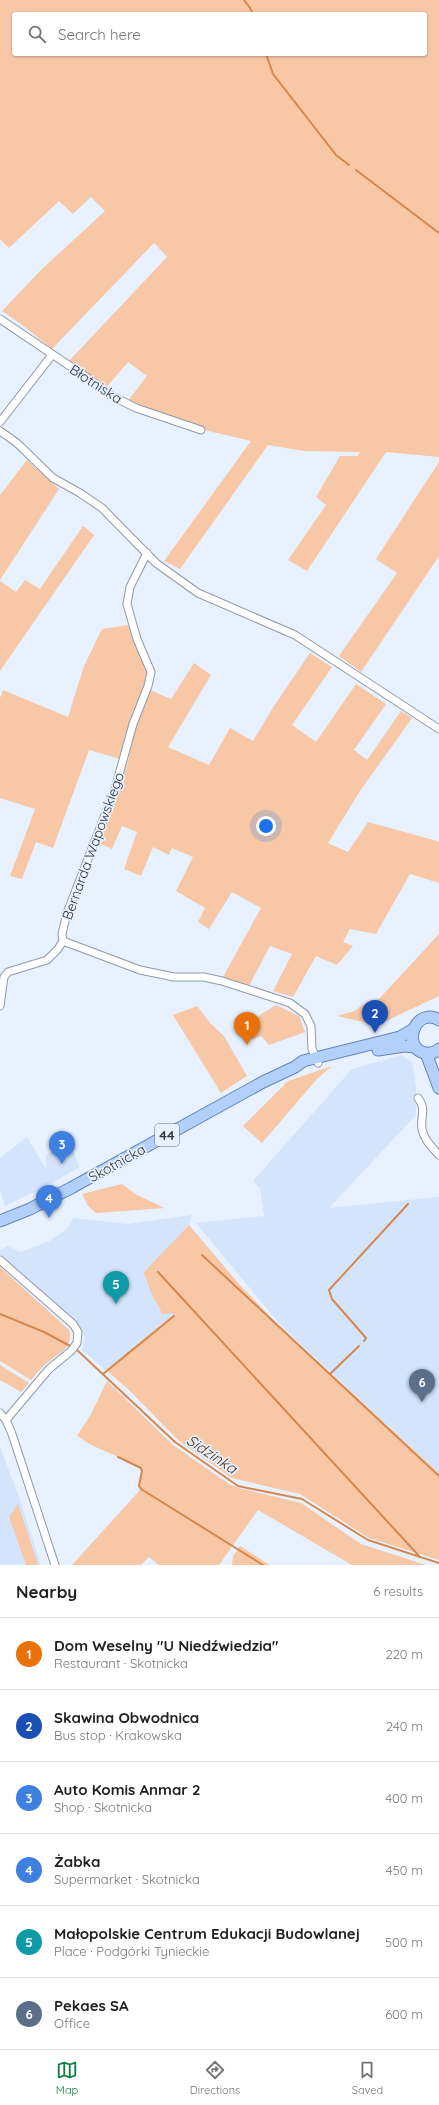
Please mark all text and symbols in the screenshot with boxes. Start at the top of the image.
search box [12,12,427,56]
icon: search [26,23,48,45]
text: Search here [58,25,141,44]
street label: Błotniska [66,360,126,408]
street label: Bernarda Wapowskiego [58,770,128,922]
your location [256,816,276,836]
pin: 2 [362,1000,388,1033]
pin: 1 [234,1012,260,1045]
road number: 44 [155,1124,179,1146]
pin: 3 [49,1131,75,1164]
street label: Skotnicka [85,1140,149,1186]
pin: 4 [36,1185,62,1218]
pin: 5 [103,1271,129,1304]
pin: 6 [409,1369,435,1402]
water label: Sidzinka [183,1430,242,1478]
text: Nearby [16,1581,77,1602]
text: 6 results [373,1583,423,1599]
text: Dom Weselny "U Niedźwiedzia" [54,1636,278,1655]
text: 1 [26,1646,32,1662]
text: 220 m [385,1646,423,1662]
text: Restaurant · Skotnicka [54,1655,188,1671]
text: Skawina Obwodnica [54,1708,199,1727]
text: 2 [25,1718,33,1734]
text: 240 m [386,1718,423,1734]
text: Bus stop · Krakowska [54,1727,182,1743]
text: Auto Komis Anmar 2 [54,1780,201,1799]
text: 3 [26,1790,32,1806]
text: 400 m [385,1790,423,1806]
text: Shop · Skotnicka [54,1799,152,1815]
text: Żabka [54,1852,100,1871]
text: 4 [25,1862,33,1878]
text: 450 m [386,1862,423,1878]
text: Supermarket · Skotnicka [54,1871,200,1887]
text: Małopolskie Centrum Edukacji Budowlanej [54,1924,360,1943]
text: 5 [25,1934,33,1950]
text: 500 m [385,1934,423,1950]
text: Place · Podgórki Tynieckie [54,1943,209,1959]
text: Pekaes SA [54,1996,128,2015]
text: 6 [25,2006,33,2022]
text: 600 m [385,2006,423,2022]
text: Office [54,2015,90,2031]
tab: Map [56,2059,78,2097]
tab: Directions [190,2059,240,2097]
tab: Saved [352,2059,383,2097]

